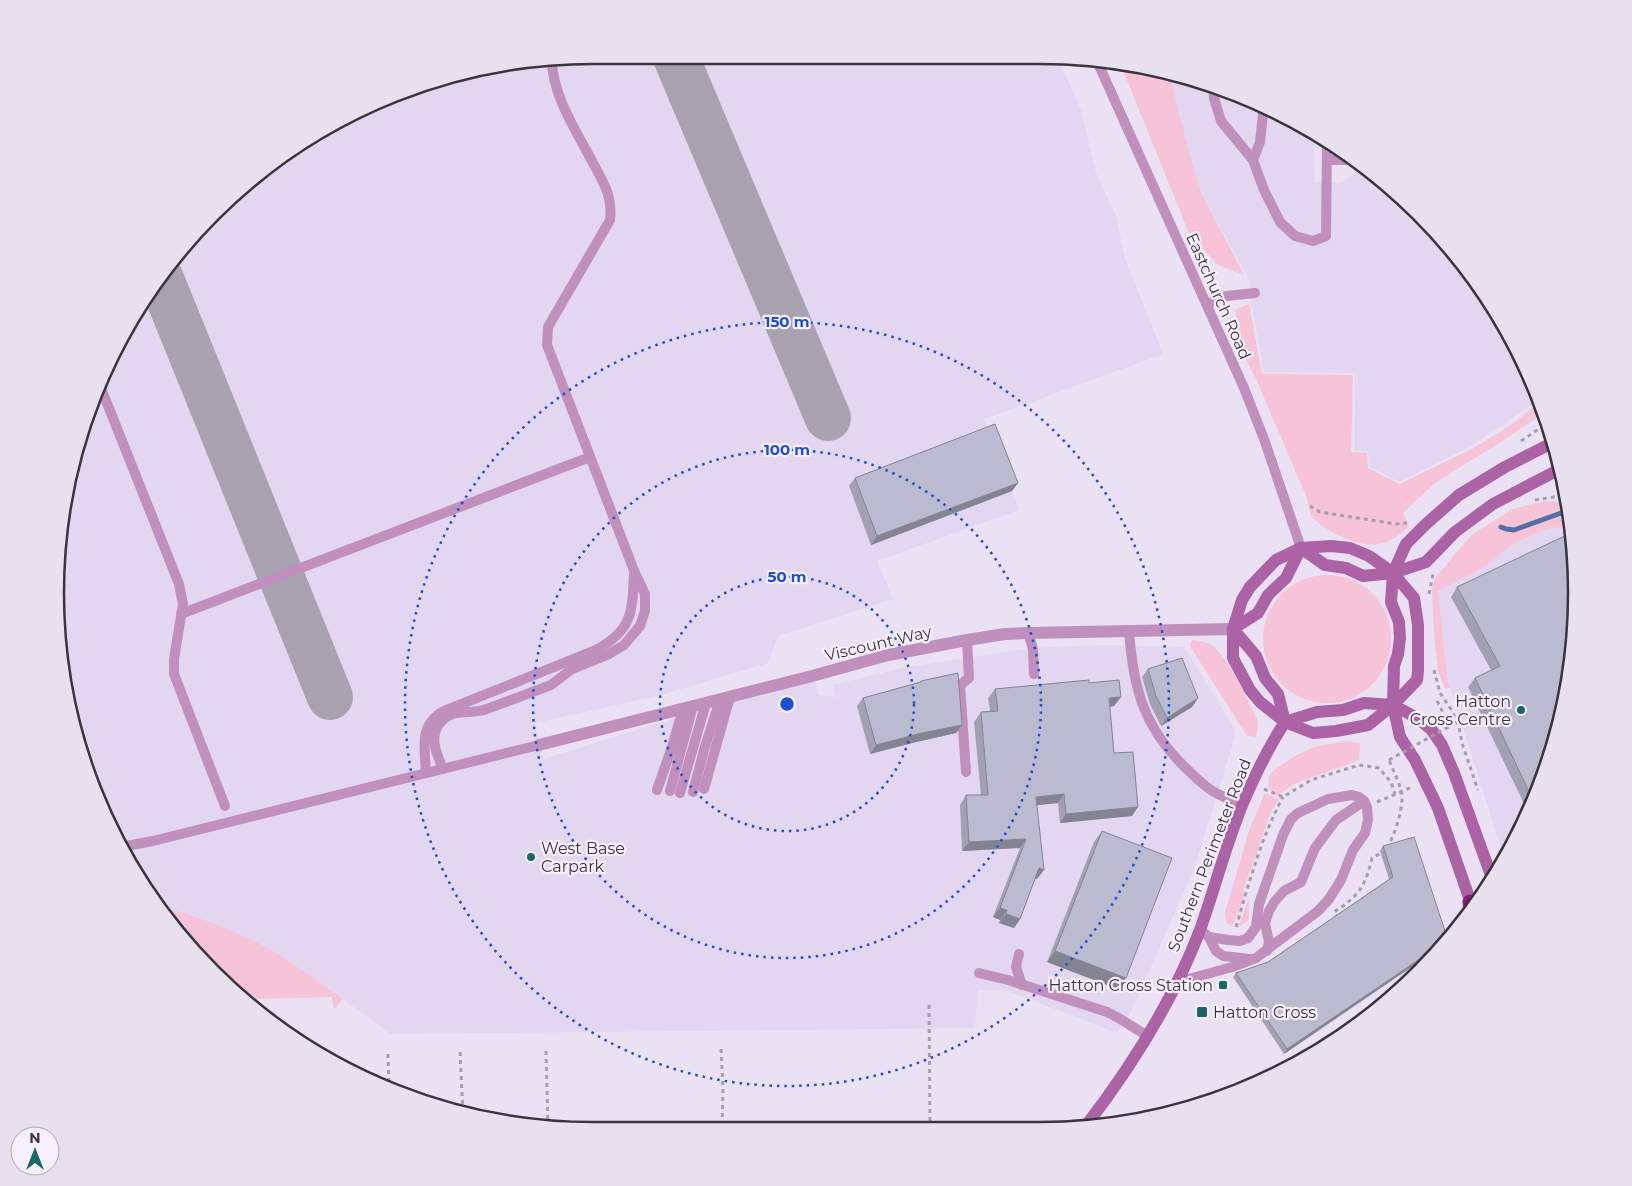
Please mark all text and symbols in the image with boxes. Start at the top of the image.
street label: Eastchurch Road [1182,230,1255,362]
text: 150 m [765,312,809,331]
text: 100 m [764,440,810,459]
text: 50 m [767,567,807,586]
street label: Viscount Way [823,622,934,665]
place label: Hatton Cross Centre [1410,692,1511,729]
centre of rings [778,695,796,713]
marker: Hatton Cross Centre [1515,704,1527,716]
street label: Southern Perimeter Road [1164,756,1255,954]
place label: West Base Carpark [541,839,625,876]
marker: West Base Carpark [525,851,537,863]
place label: Hatton Cross Station [1049,976,1213,995]
marker: Hatton Cross Station [1217,979,1229,991]
place label: Hatton Cross [1213,1003,1316,1022]
marker: Hatton Cross [1195,1005,1209,1019]
north arrow [10,1126,60,1176]
text: N [29,1129,41,1147]

